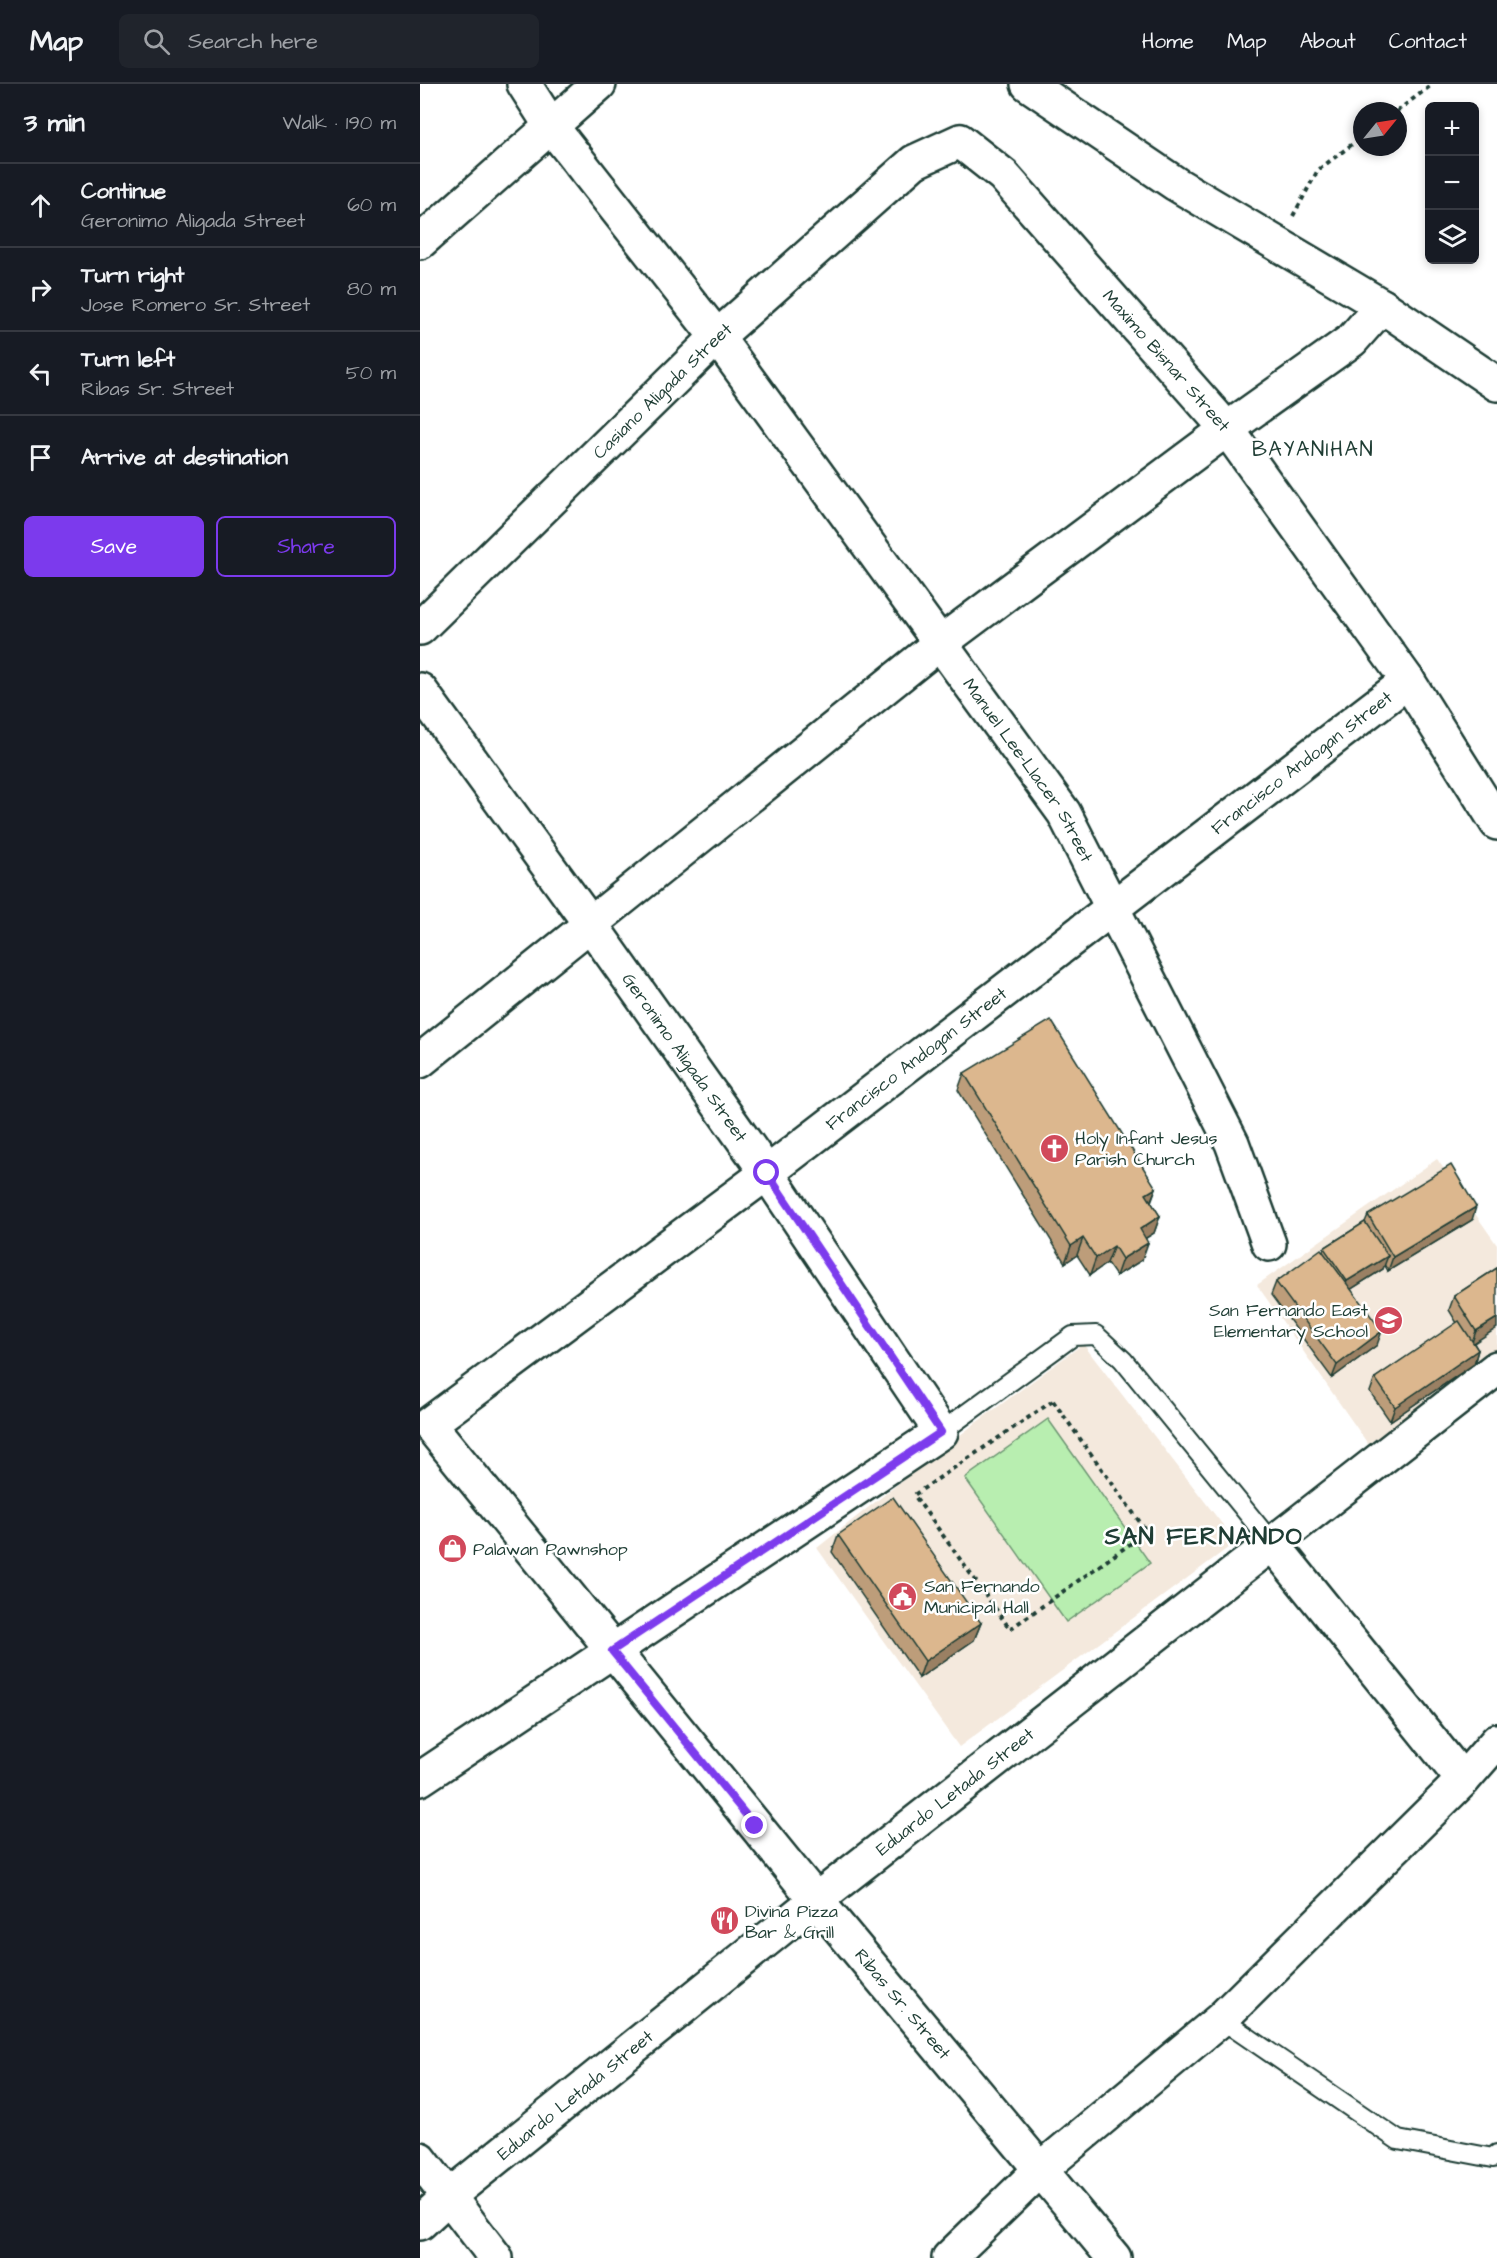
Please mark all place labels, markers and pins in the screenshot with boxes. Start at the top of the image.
place label: Holy Infant Jesus Parish Church [1075,1126,1217,1172]
church icon: Holy Infant Jesus Parish Church [1038,1132,1070,1164]
place label: San Fernando East Elementary School [1209,1298,1369,1345]
school or university icon: San Fernando East Elementary School [1373,1304,1405,1336]
shop icon: Palawan Pawnshop [436,1533,468,1565]
place label: Palawan Pawnshop [473,1537,628,1562]
place label: San Fernando Municipal Hall [924,1574,1040,1620]
public building icon: San Fernando Municipal Hall [887,1580,919,1612]
place label: Divina Pizza Bar & Grill [745,1899,838,1945]
restaurant icon: Divina Pizza Bar & Grill [708,1905,740,1937]

